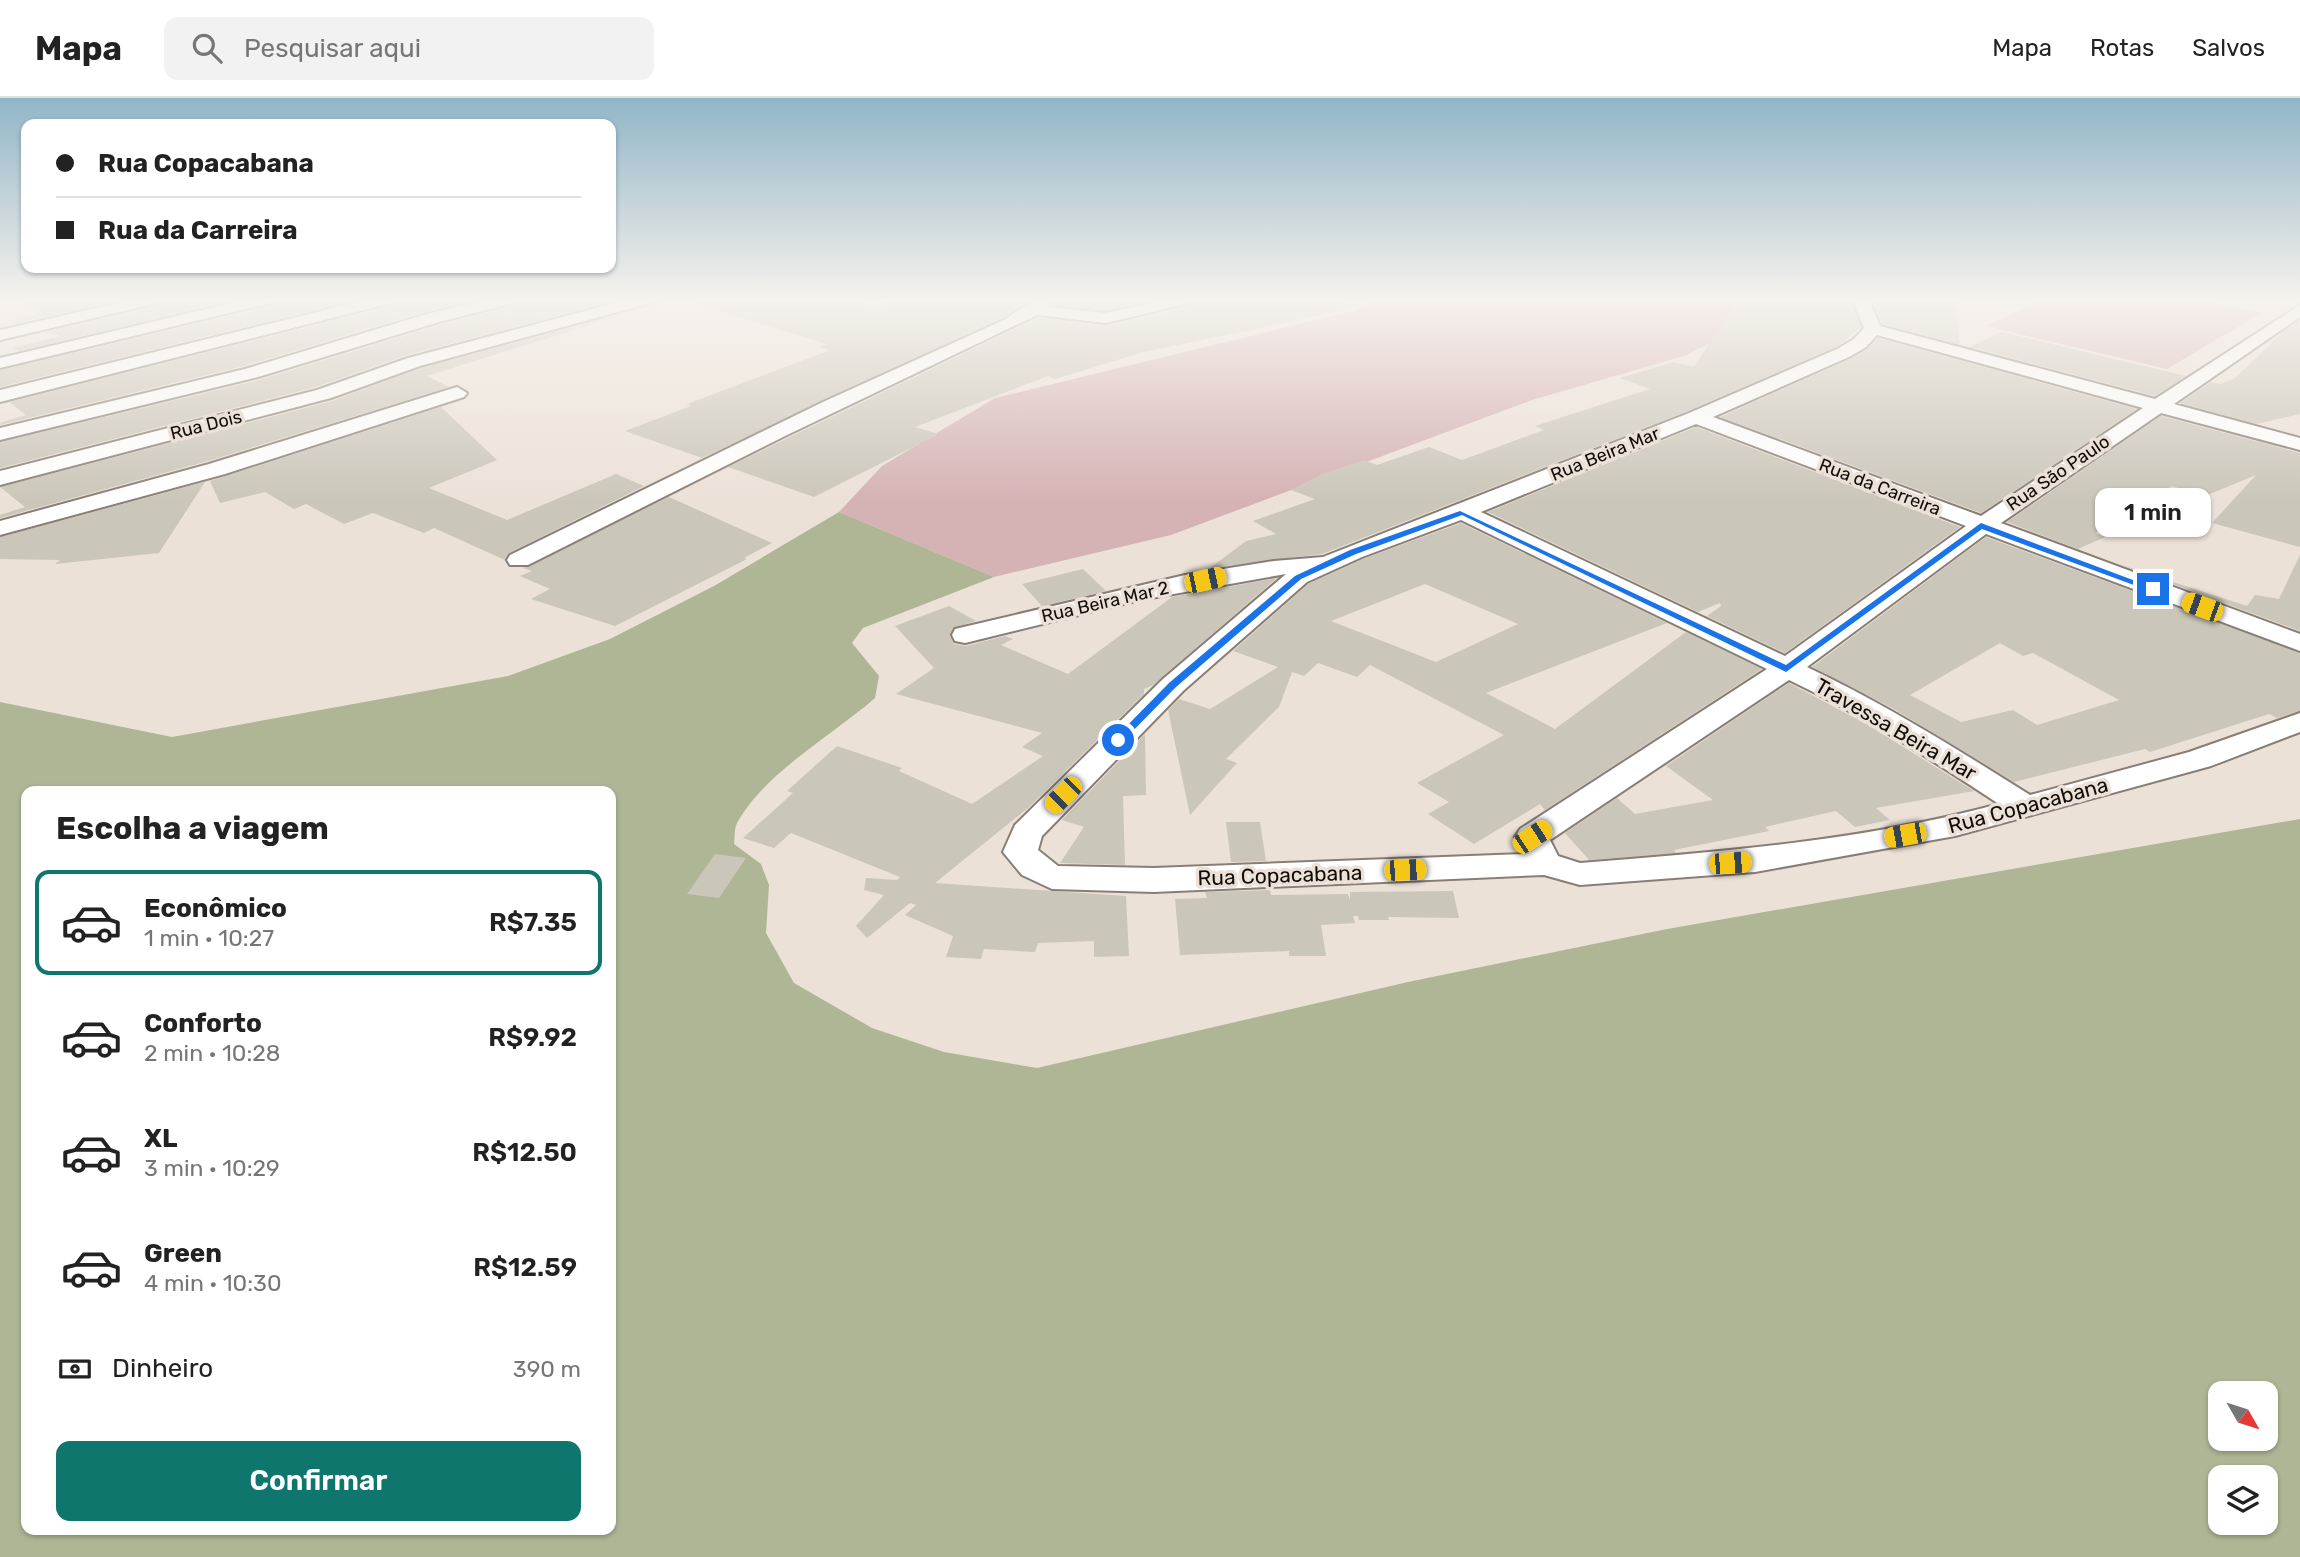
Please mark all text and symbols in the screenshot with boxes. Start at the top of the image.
search box [164,17,654,80]
text: Mapa [35,29,122,68]
icon: search [188,29,226,67]
text: Pesquisar aqui [244,33,421,64]
text: Mapa [1992,34,2052,62]
text: Rotas [2090,34,2154,62]
text: Salvos [2192,34,2265,62]
text: Rua Copacabana [98,148,314,179]
text: Rua da Carreira [98,215,298,246]
street label: Rua Dois [168,405,244,445]
street label: Rua Beira Mar [1547,422,1663,486]
street label: Rua São Paulo [2002,430,2114,516]
street label: Rua da Carreira [1816,454,1944,520]
callout: 1 min [2095,488,2211,536]
text: 1 min [2124,498,2182,526]
car [1183,565,1228,595]
route end [2137,573,2169,605]
street label: Rua Beira Mar 2 [1039,577,1171,627]
car [2179,590,2226,624]
street label: Travessa Beira Mar [1811,673,1981,785]
route start [1102,724,1134,756]
street label: Rua Copacabana [1945,772,2111,838]
car [1041,773,1086,817]
text: Escolha a viagem [56,809,329,847]
car [1509,817,1556,857]
car [1883,821,1928,849]
car [1709,851,1752,875]
car [1384,859,1427,881]
street label: Rua Copacabana [1197,860,1363,890]
icon: car [60,891,123,954]
text: Econômico [144,893,287,924]
text: R$7.35 [489,907,577,938]
text: 1 min · 10:27 [144,924,274,952]
icon: car [60,1006,123,1069]
text: Conforto [144,1008,262,1039]
text: R$9.92 [488,1022,577,1053]
text: 2 min · 10:28 [144,1039,280,1067]
icon: car [60,1121,123,1184]
text: XL [144,1123,177,1154]
text: R$12.50 [472,1137,577,1168]
text: 3 min · 10:29 [144,1154,280,1182]
icon: car [60,1236,123,1299]
text: Green [144,1238,222,1269]
text: R$12.59 [473,1252,577,1283]
text: 4 min · 10:30 [144,1269,282,1297]
icon: cash [56,1350,94,1388]
text: Dinheiro [112,1353,213,1384]
text: 390 m [513,1355,581,1383]
north arrow [2208,1381,2278,1451]
map controls [2208,1381,2278,1535]
button: Confirmar [56,1441,581,1521]
button: layers [2208,1465,2278,1535]

